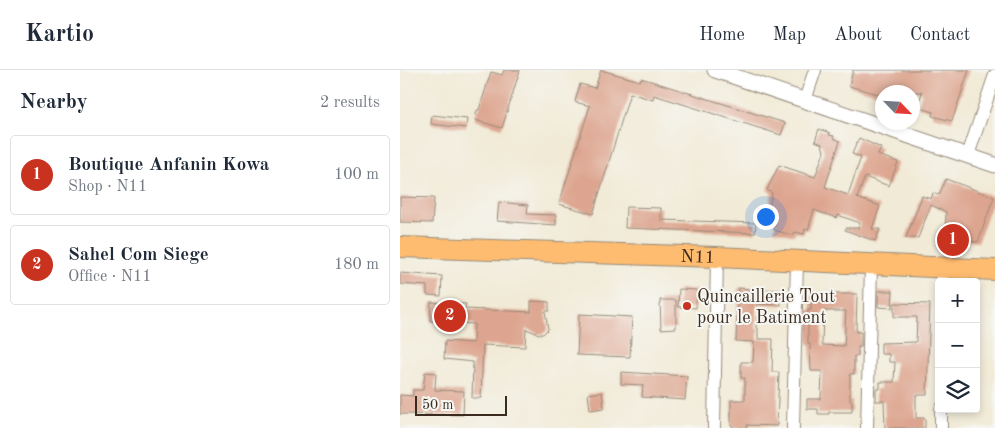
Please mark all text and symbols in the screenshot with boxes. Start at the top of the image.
text: Kartio [25,23,94,47]
text: Home [699,26,745,44]
text: Map [773,26,806,44]
text: About [834,26,882,44]
text: Contact [910,26,970,44]
north arrow [875,85,920,130]
text: Nearby [20,92,88,113]
text: 2 results [320,95,380,111]
text: Boutique Anfanin Kowa [68,156,270,175]
text: 1 [32,167,42,183]
text: 100 m [334,167,379,183]
text: Shop · N11 [68,179,147,195]
your location [753,204,779,230]
pin: 1 [937,221,969,259]
text: Sahel Com Siege [68,246,209,265]
street label: N11 [680,248,715,267]
text: 2 [32,257,42,273]
text: 180 m [334,257,379,273]
text: Office · N11 [68,269,152,285]
map controls [935,278,980,413]
button: + [935,278,980,323]
place label: Quincaillerie Tout pour le Batiment [697,288,835,327]
pin: 2 [434,297,466,335]
marker: Quincaillerie Tout pour le Batiment [681,300,693,312]
button: − [935,323,980,368]
button: layers [935,368,980,413]
scale bar [415,393,508,416]
text: 50 m [422,398,453,412]

